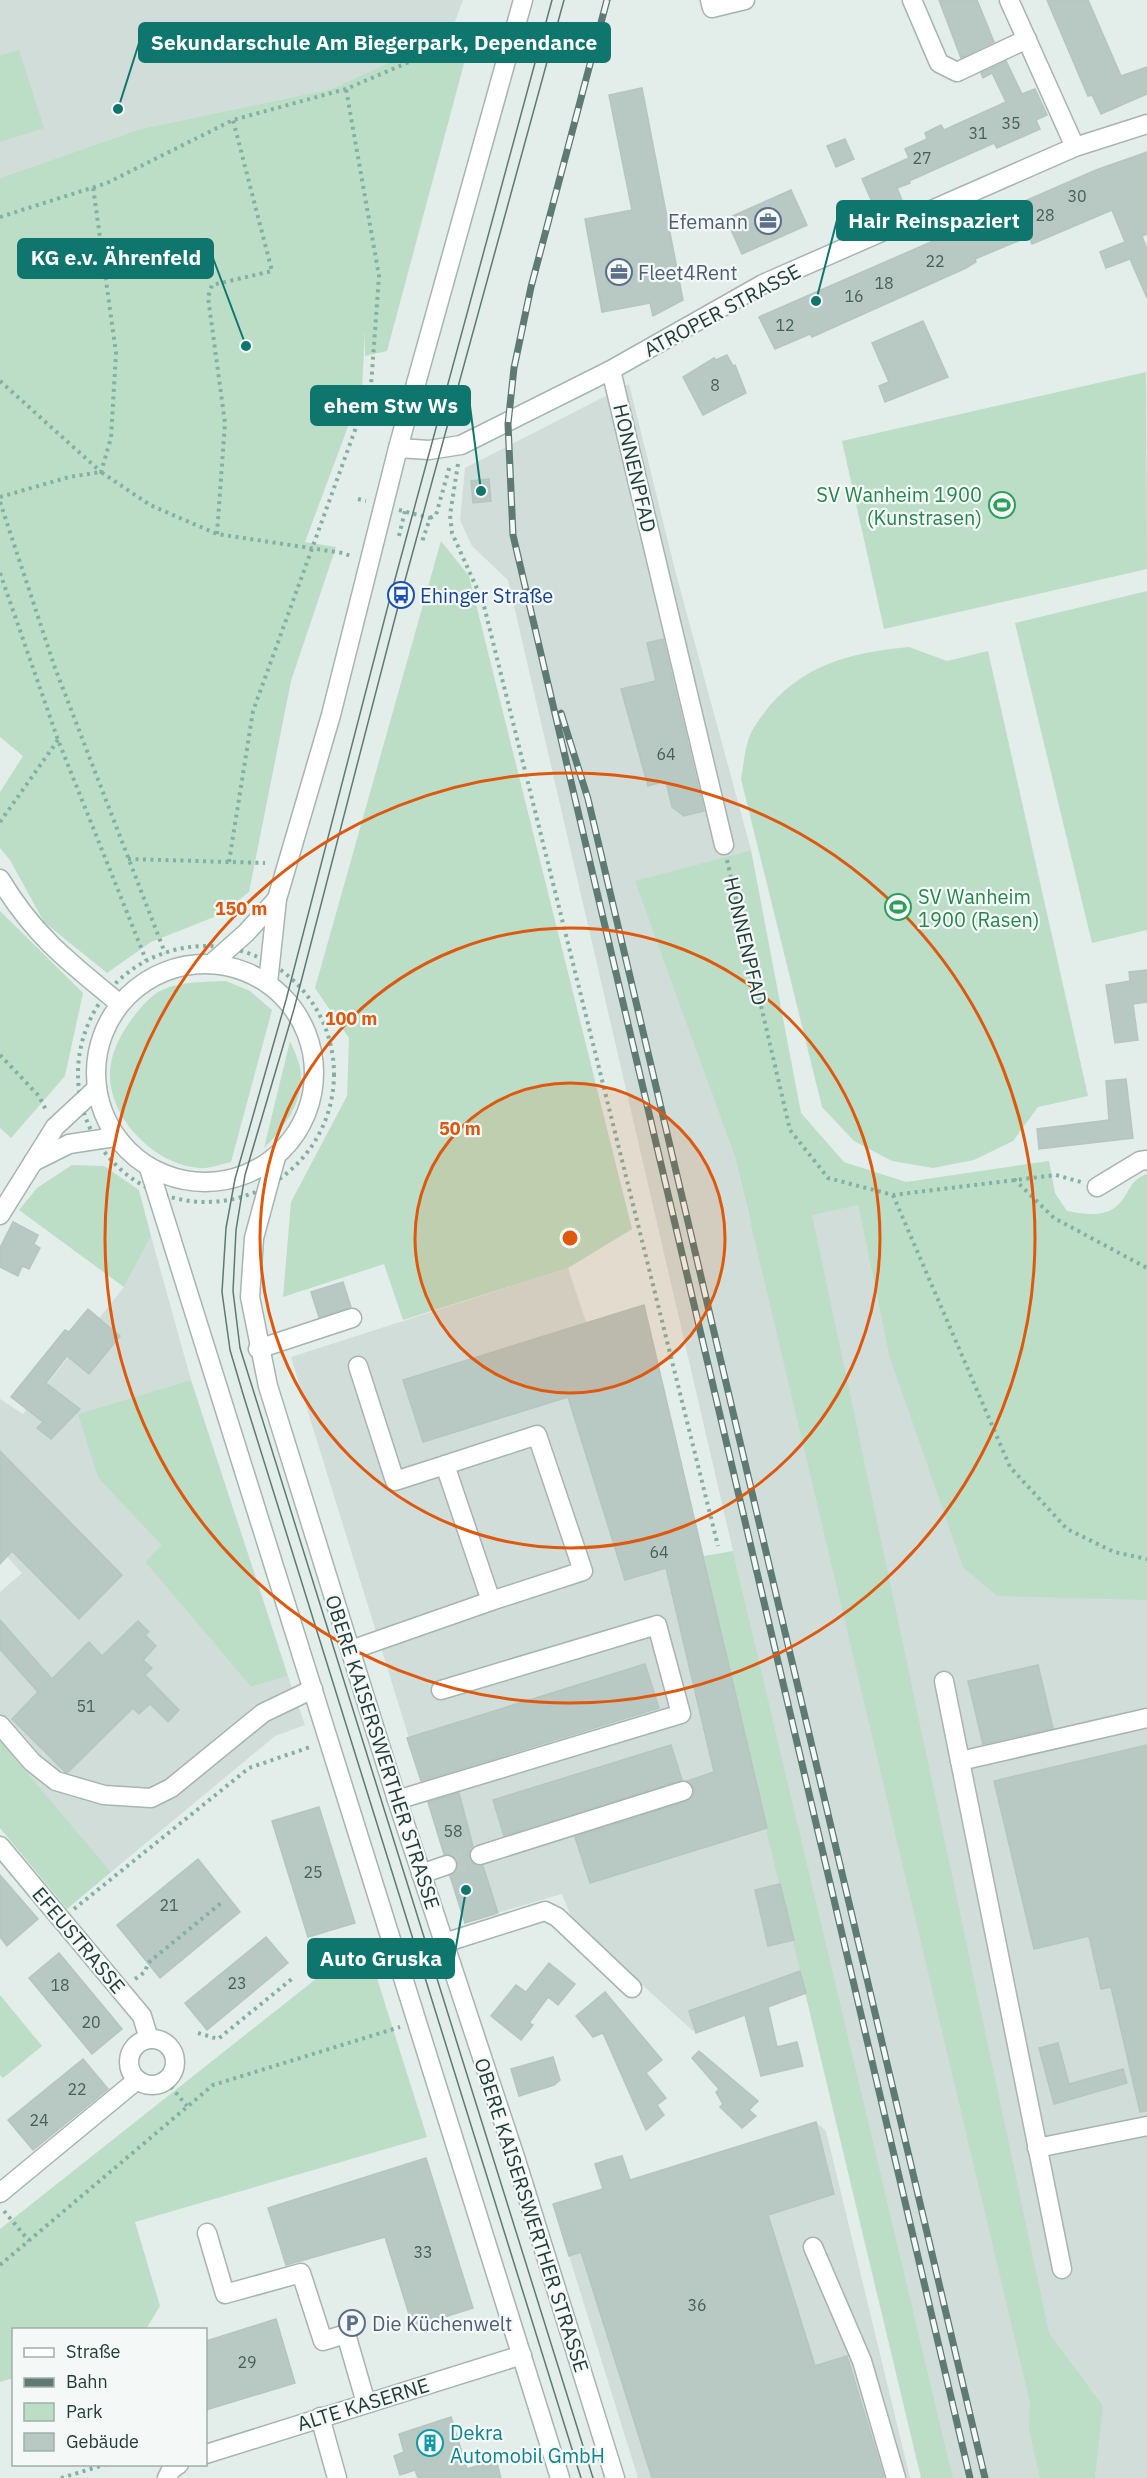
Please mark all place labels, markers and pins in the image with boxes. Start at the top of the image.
callout: Sekundarschule Am Biegerpark, Dependance [139,23,610,62]
callout: Hair Reinspaziert [837,201,1032,240]
office icon: Efemann [753,206,783,236]
place label: Efemann [668,208,748,235]
callout: KG e.v. Ährenfeld [18,239,213,278]
office icon: Fleet4Rent [604,257,634,287]
place label: Fleet4Rent [638,259,737,286]
callout: ehem Stw Ws [311,386,470,425]
place label: SV Wanheim 1900 (Kunstrasen) [816,481,982,531]
sports icon: SV Wanheim 1900 (Kunstrasen) [987,490,1017,520]
bus stop icon: Ehinger Straße [386,580,416,610]
place label: Ehinger Straße [420,582,553,609]
place label: SV Wanheim 1900 (Rasen) [918,883,1039,933]
sports icon: SV Wanheim 1900 (Rasen) [883,892,913,922]
centre of rings [560,1228,580,1248]
callout: Auto Gruska [308,1939,454,1978]
parking icon: Die Küchenwelt [337,2308,367,2338]
place label: Die Küchenwelt [372,2310,512,2337]
place label: Dekra Automobil GmbH [450,2419,605,2469]
building icon: Dekra Automobil GmbH [415,2428,445,2458]

